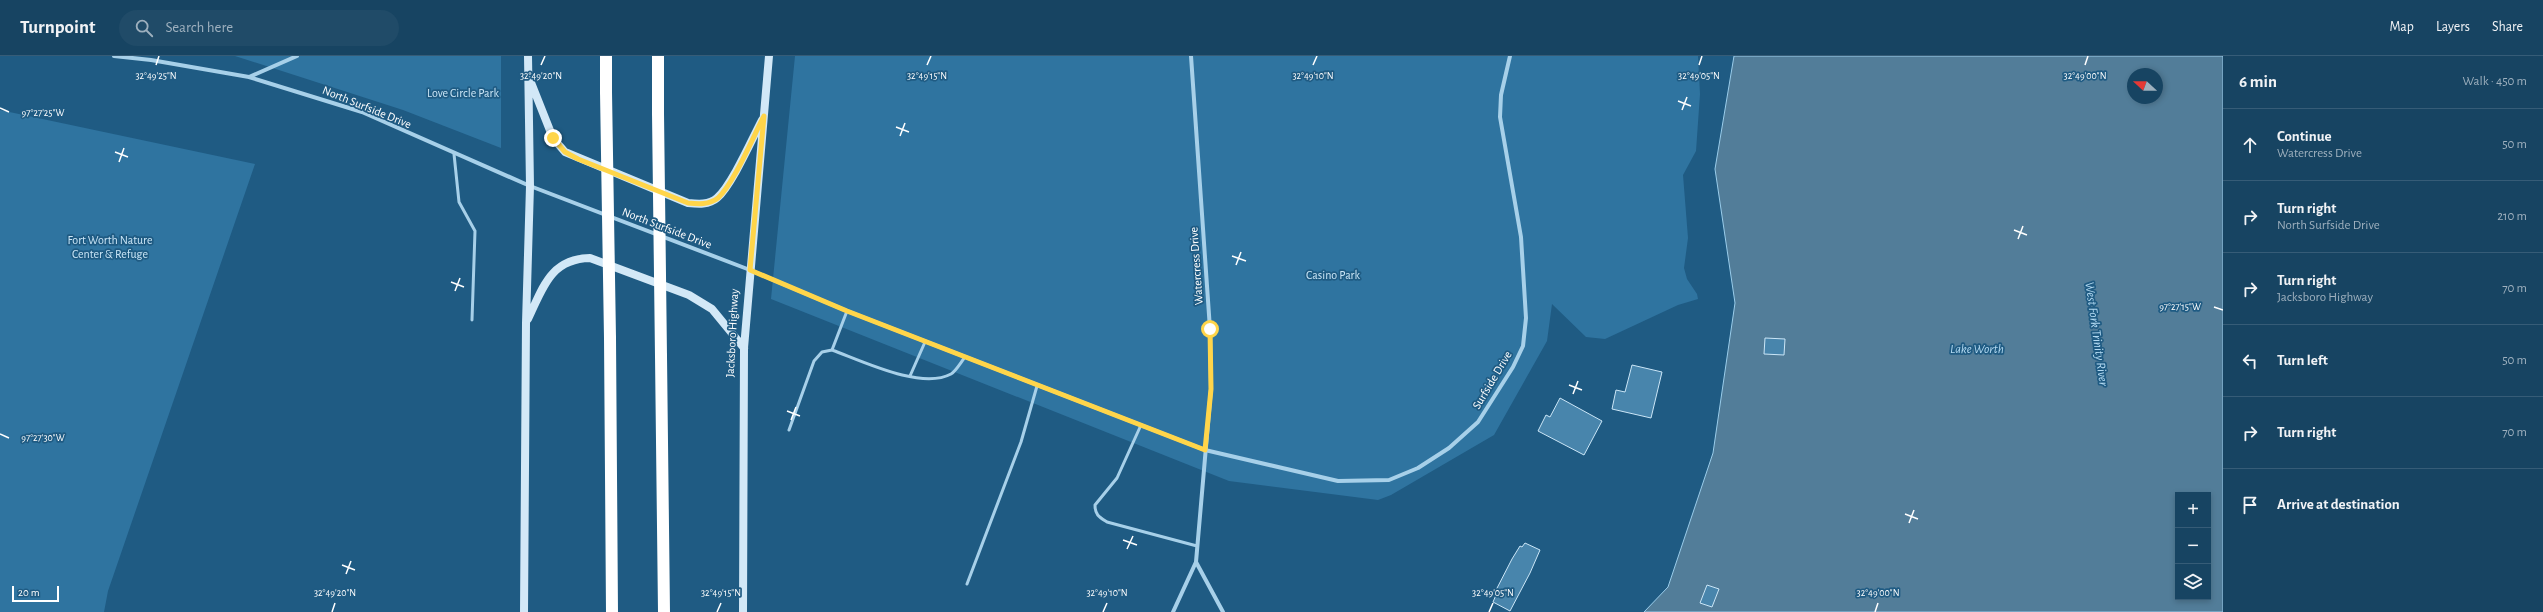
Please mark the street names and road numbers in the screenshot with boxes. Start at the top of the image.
street label: North Surfside Drive [321,84,413,130]
street label: North Surfside Drive [621,205,713,251]
street label: Watercress Drive [1187,226,1205,306]
street label: Jacksboro Highway [724,288,741,378]
street label: Surfside Drive [1470,349,1514,411]

